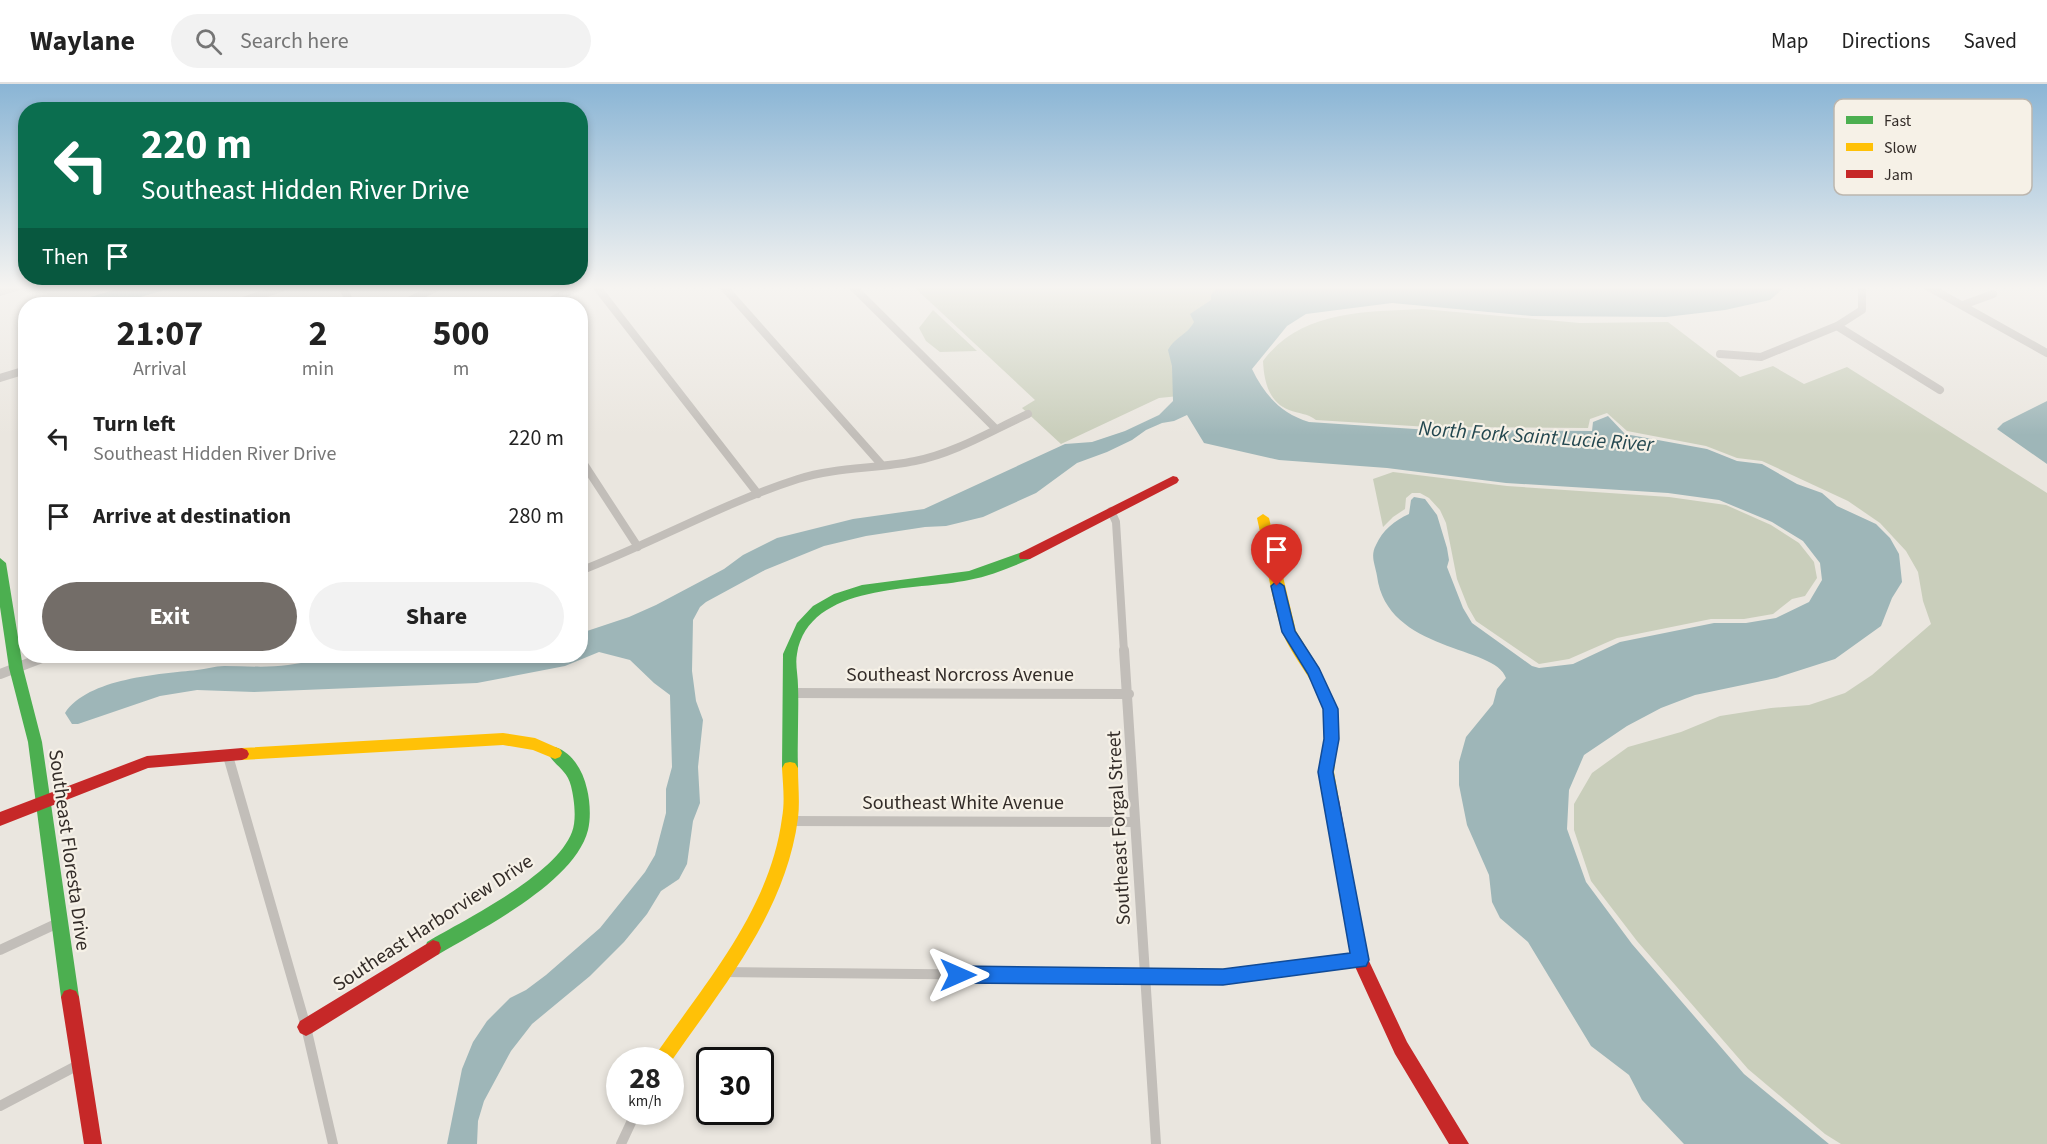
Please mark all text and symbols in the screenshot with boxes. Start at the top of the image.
search box [171,14,591,68]
text: Waylane [30,21,135,61]
icon: search [192,25,225,58]
text: Search here [240,25,349,57]
text: Map [1771,26,1809,56]
text: Directions [1842,26,1930,56]
text: Saved [1963,26,2017,56]
legend [1834,99,2032,195]
text: Fast [1884,110,1912,132]
text: 220 m [141,115,252,175]
icon: left [42,126,120,204]
text: Slow [1884,137,1917,159]
text: Jam [1884,164,1913,186]
text: Southeast Hidden River Drive [141,171,469,210]
icon: arrive [101,240,134,273]
text: Then [42,241,89,273]
text: 21:07 [116,308,203,359]
text: 2 [308,308,327,359]
text: 500 [433,308,490,359]
text: Arrival [133,355,187,383]
text: min [302,355,334,383]
text: m [453,355,469,383]
text: Turn left [93,408,175,440]
water label: North Fork Saint Lucie River [1417,413,1655,459]
icon: left [42,422,75,455]
text: 220 m [509,422,564,454]
text: Southeast Hidden River Drive [93,440,336,468]
icon: arrive [42,500,75,533]
text: Arrive at destination [93,500,291,532]
text: 280 m [509,500,564,532]
pin [1251,524,1302,586]
icon: arrive [1260,533,1293,566]
button: Exit [42,582,297,651]
button: Share [309,582,564,651]
street label: Southeast Norcross Avenue [846,661,1074,689]
street label: Southeast Forgal Street [1100,730,1138,926]
street label: Southeast Floresta Drive [41,748,97,952]
street label: Southeast White Avenue [862,789,1064,817]
street label: Southeast Harborview Drive [327,848,539,998]
position arrow [926,943,990,1007]
speed limit sign: 30 [696,1047,774,1125]
text: 28 [629,1057,661,1100]
text: km/h [628,1091,662,1112]

